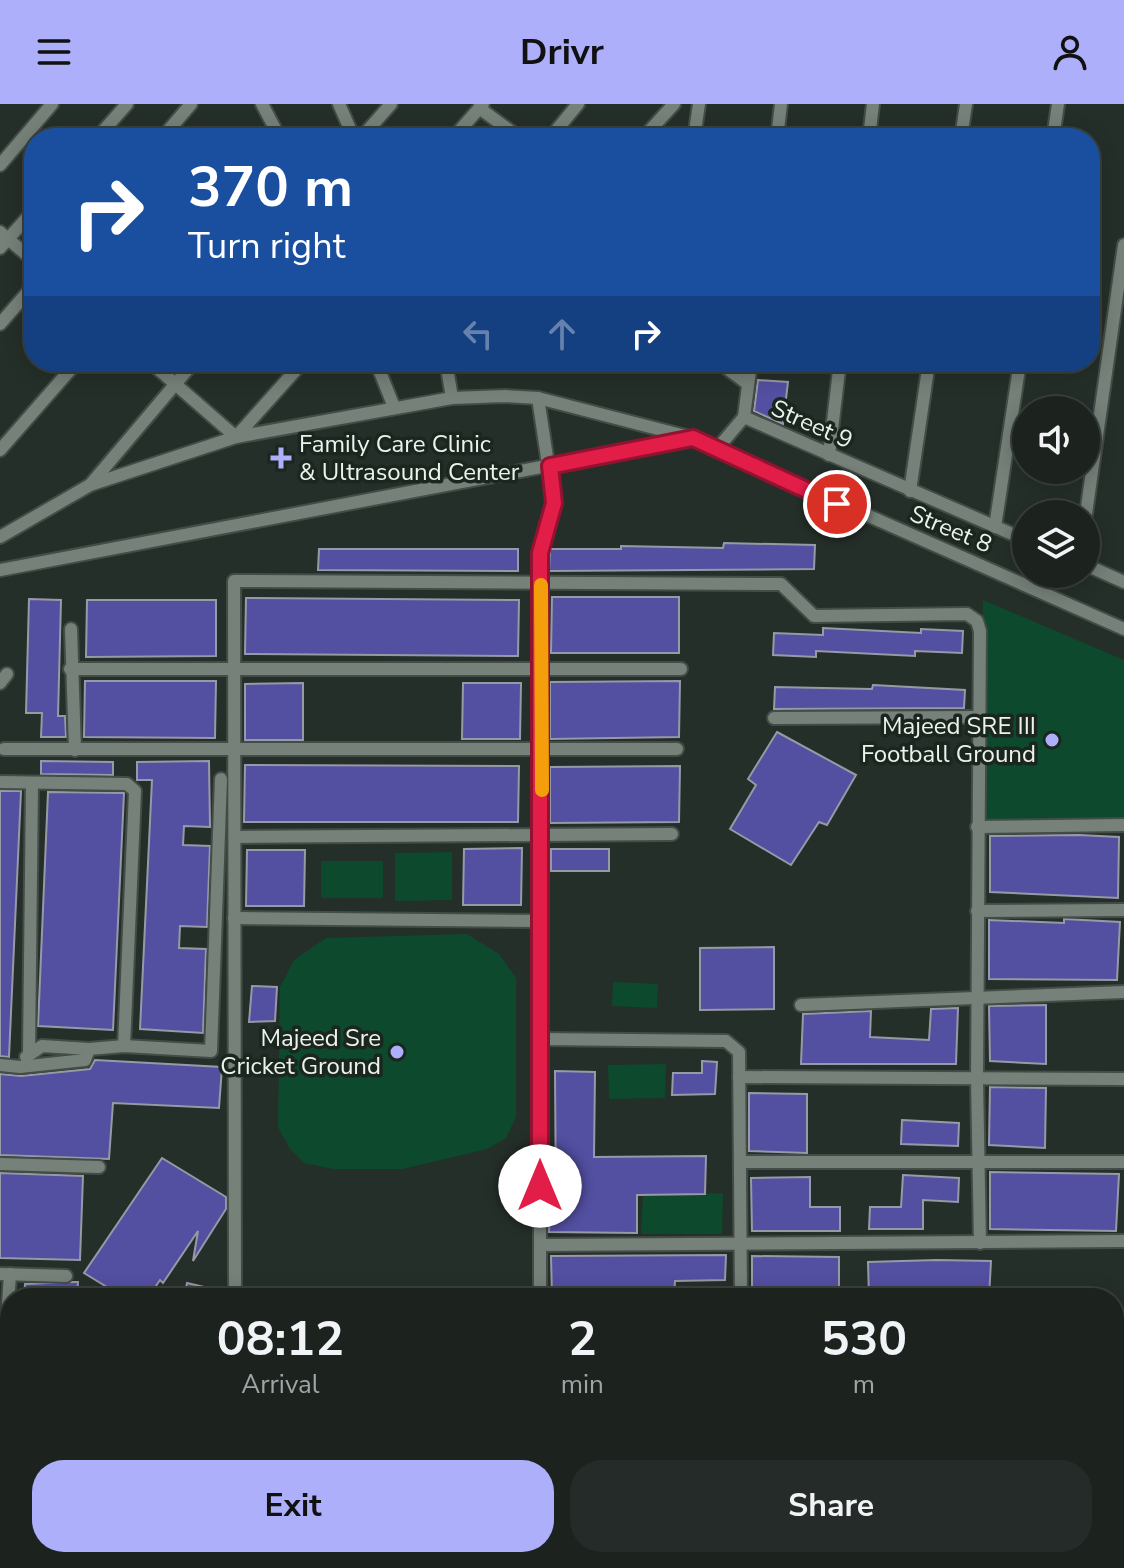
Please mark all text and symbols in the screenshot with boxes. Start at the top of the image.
text: Drivr [520,28,604,77]
icon: menu [32,30,76,74]
icon: person [1048,30,1092,74]
text: 370 m [188,149,353,226]
icon: right [56,160,160,264]
text: Turn right [188,222,345,271]
icon: left [456,312,500,356]
icon: ahead [540,312,584,356]
icon: right [624,312,668,356]
street label: Street 9 [766,392,858,456]
map controls [1012,396,1100,588]
button: sound [1012,396,1100,484]
place label: Family Care Clinic & Ultrasound Center [299,428,520,488]
marker: Family Care Clinic & Ultrasound Center [270,447,292,469]
pin [803,470,871,538]
icon: arrive [815,482,859,526]
street label: Street 8 [905,497,997,561]
button: layers [1012,500,1100,588]
place label: Majeed SRE III Football Ground [861,710,1036,770]
marker: Majeed SRE III Football Ground [1043,731,1061,749]
place label: Majeed Sre Cricket Ground [220,1022,381,1082]
marker: Majeed Sre Cricket Ground [388,1043,406,1061]
position arrow [498,1144,582,1228]
text: 08:12 [217,1306,344,1372]
text: 2 [568,1306,597,1372]
text: 530 [821,1306,907,1372]
text: Arrival [241,1367,320,1402]
text: min [561,1367,604,1402]
text: m [853,1367,875,1402]
button: Exit [32,1460,554,1552]
button: Share [570,1460,1092,1552]

